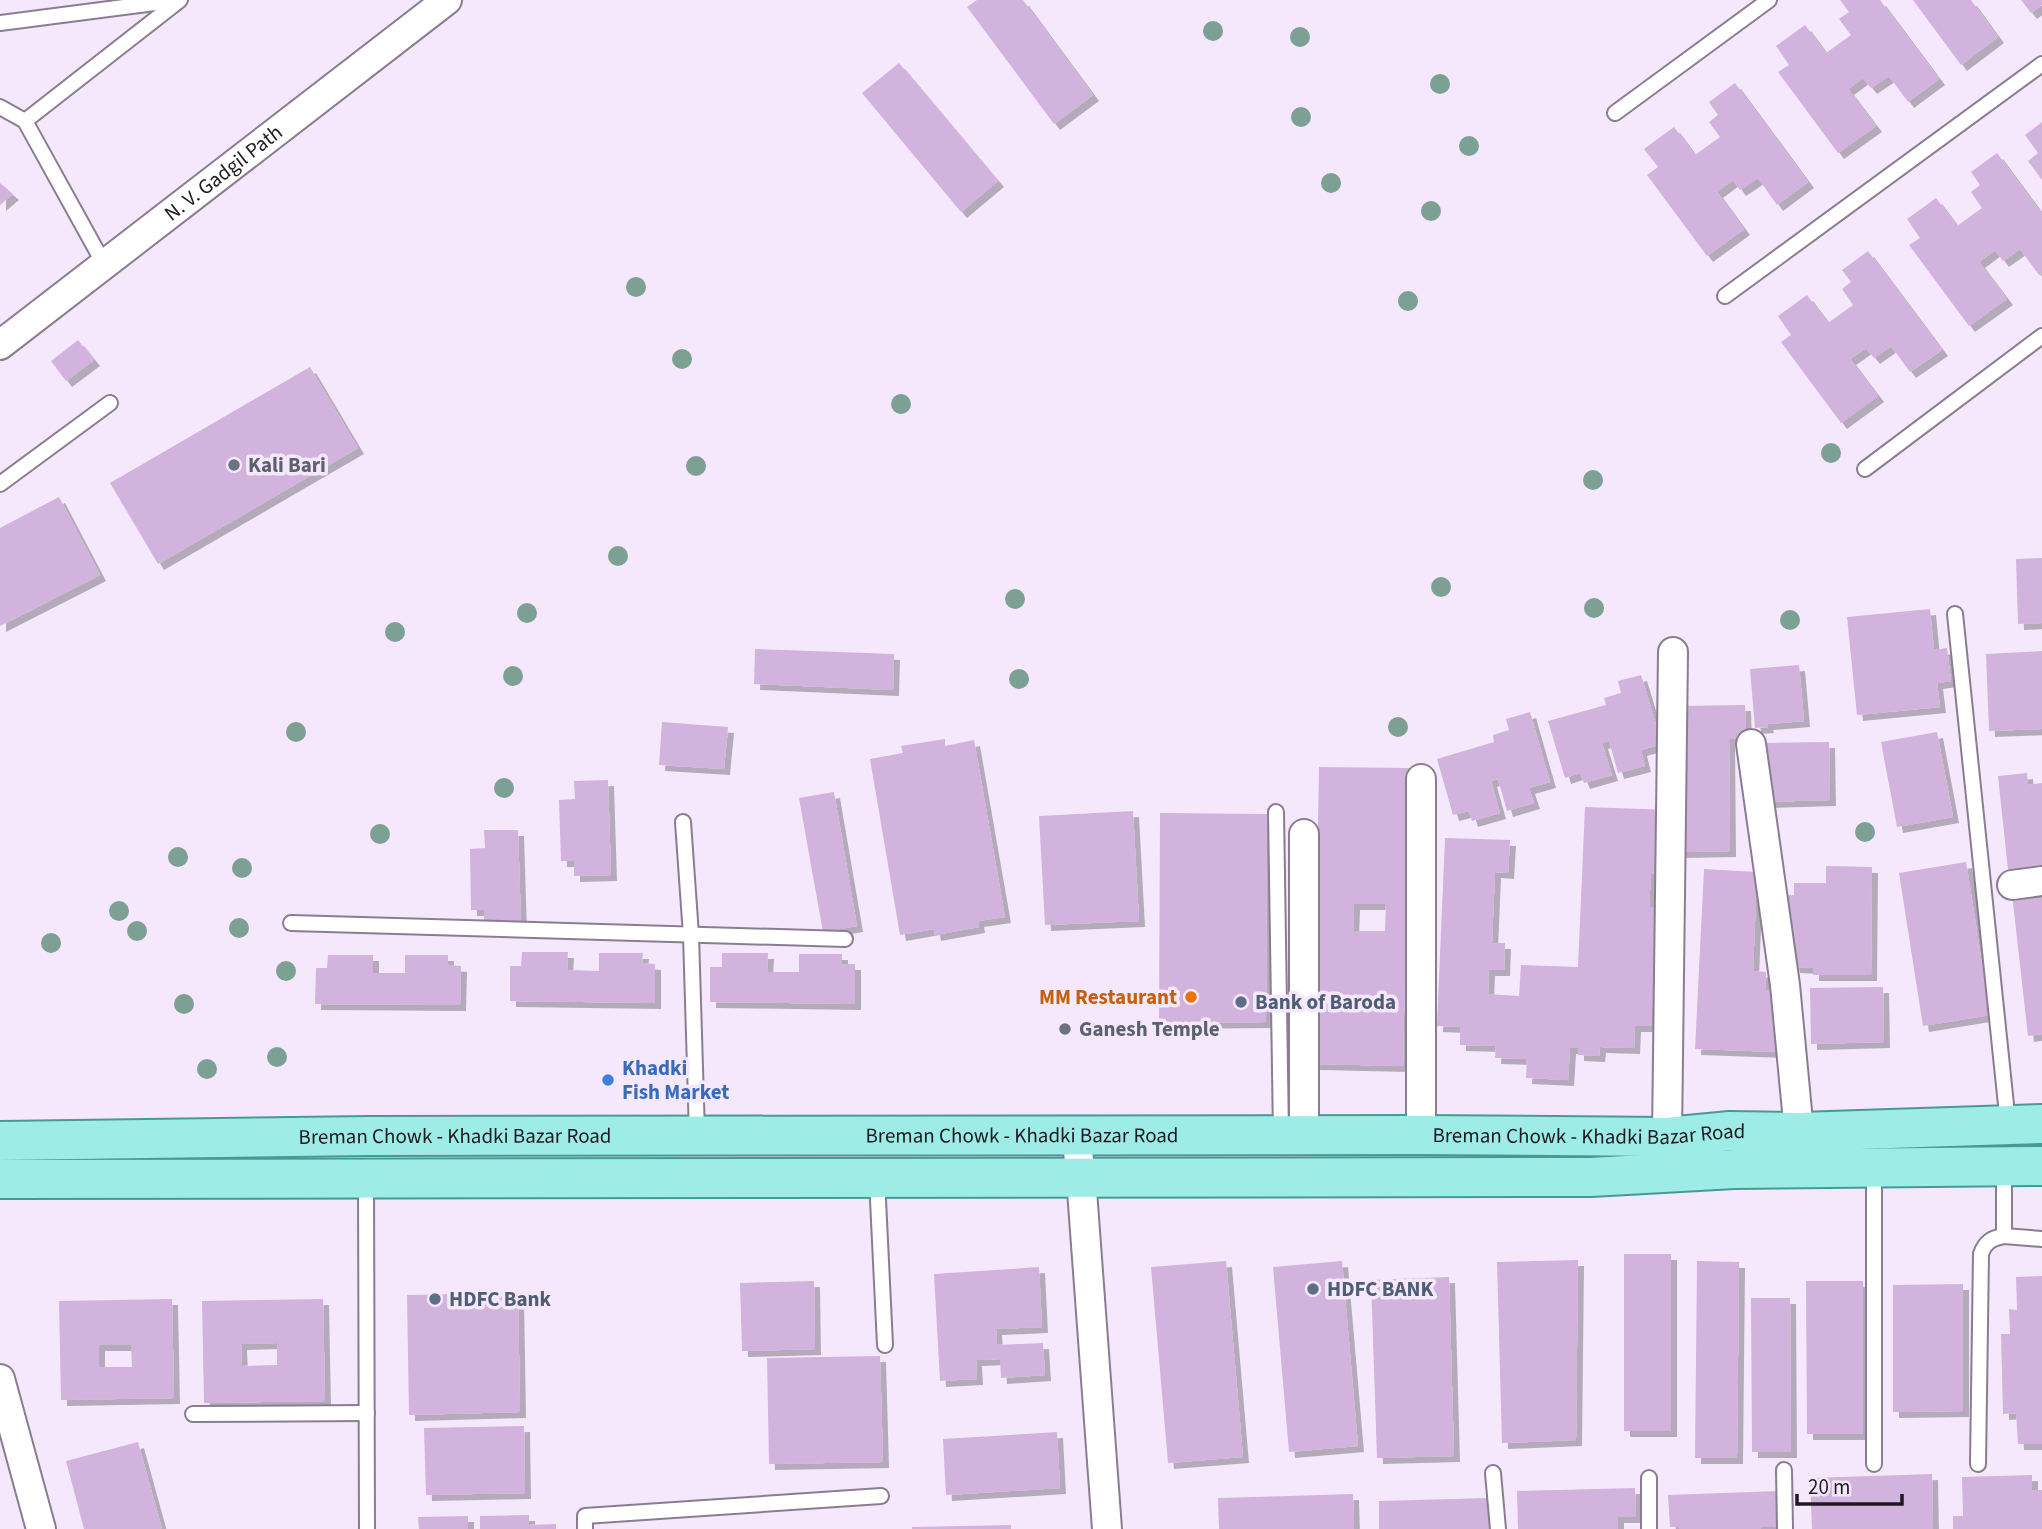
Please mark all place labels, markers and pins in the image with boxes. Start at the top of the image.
place label: Kali Bari [248,450,326,480]
marker: Kali Bari [226,457,242,473]
place label: MM Restaurant [1039,982,1177,1012]
place label: Bank of Baroda [1255,987,1396,1017]
marker: MM Restaurant [1183,989,1199,1005]
marker: Bank of Baroda [1233,994,1249,1010]
place label: Ganesh Temple [1079,1014,1220,1044]
marker: Ganesh Temple [1057,1021,1073,1037]
place label: Khadki Fish Market [622,1053,729,1107]
marker: Khadki Fish Market [600,1072,616,1088]
place label: HDFC BANK [1327,1274,1434,1304]
marker: HDFC BANK [1305,1281,1321,1297]
place label: HDFC Bank [449,1284,551,1314]
marker: HDFC Bank [427,1291,443,1307]

